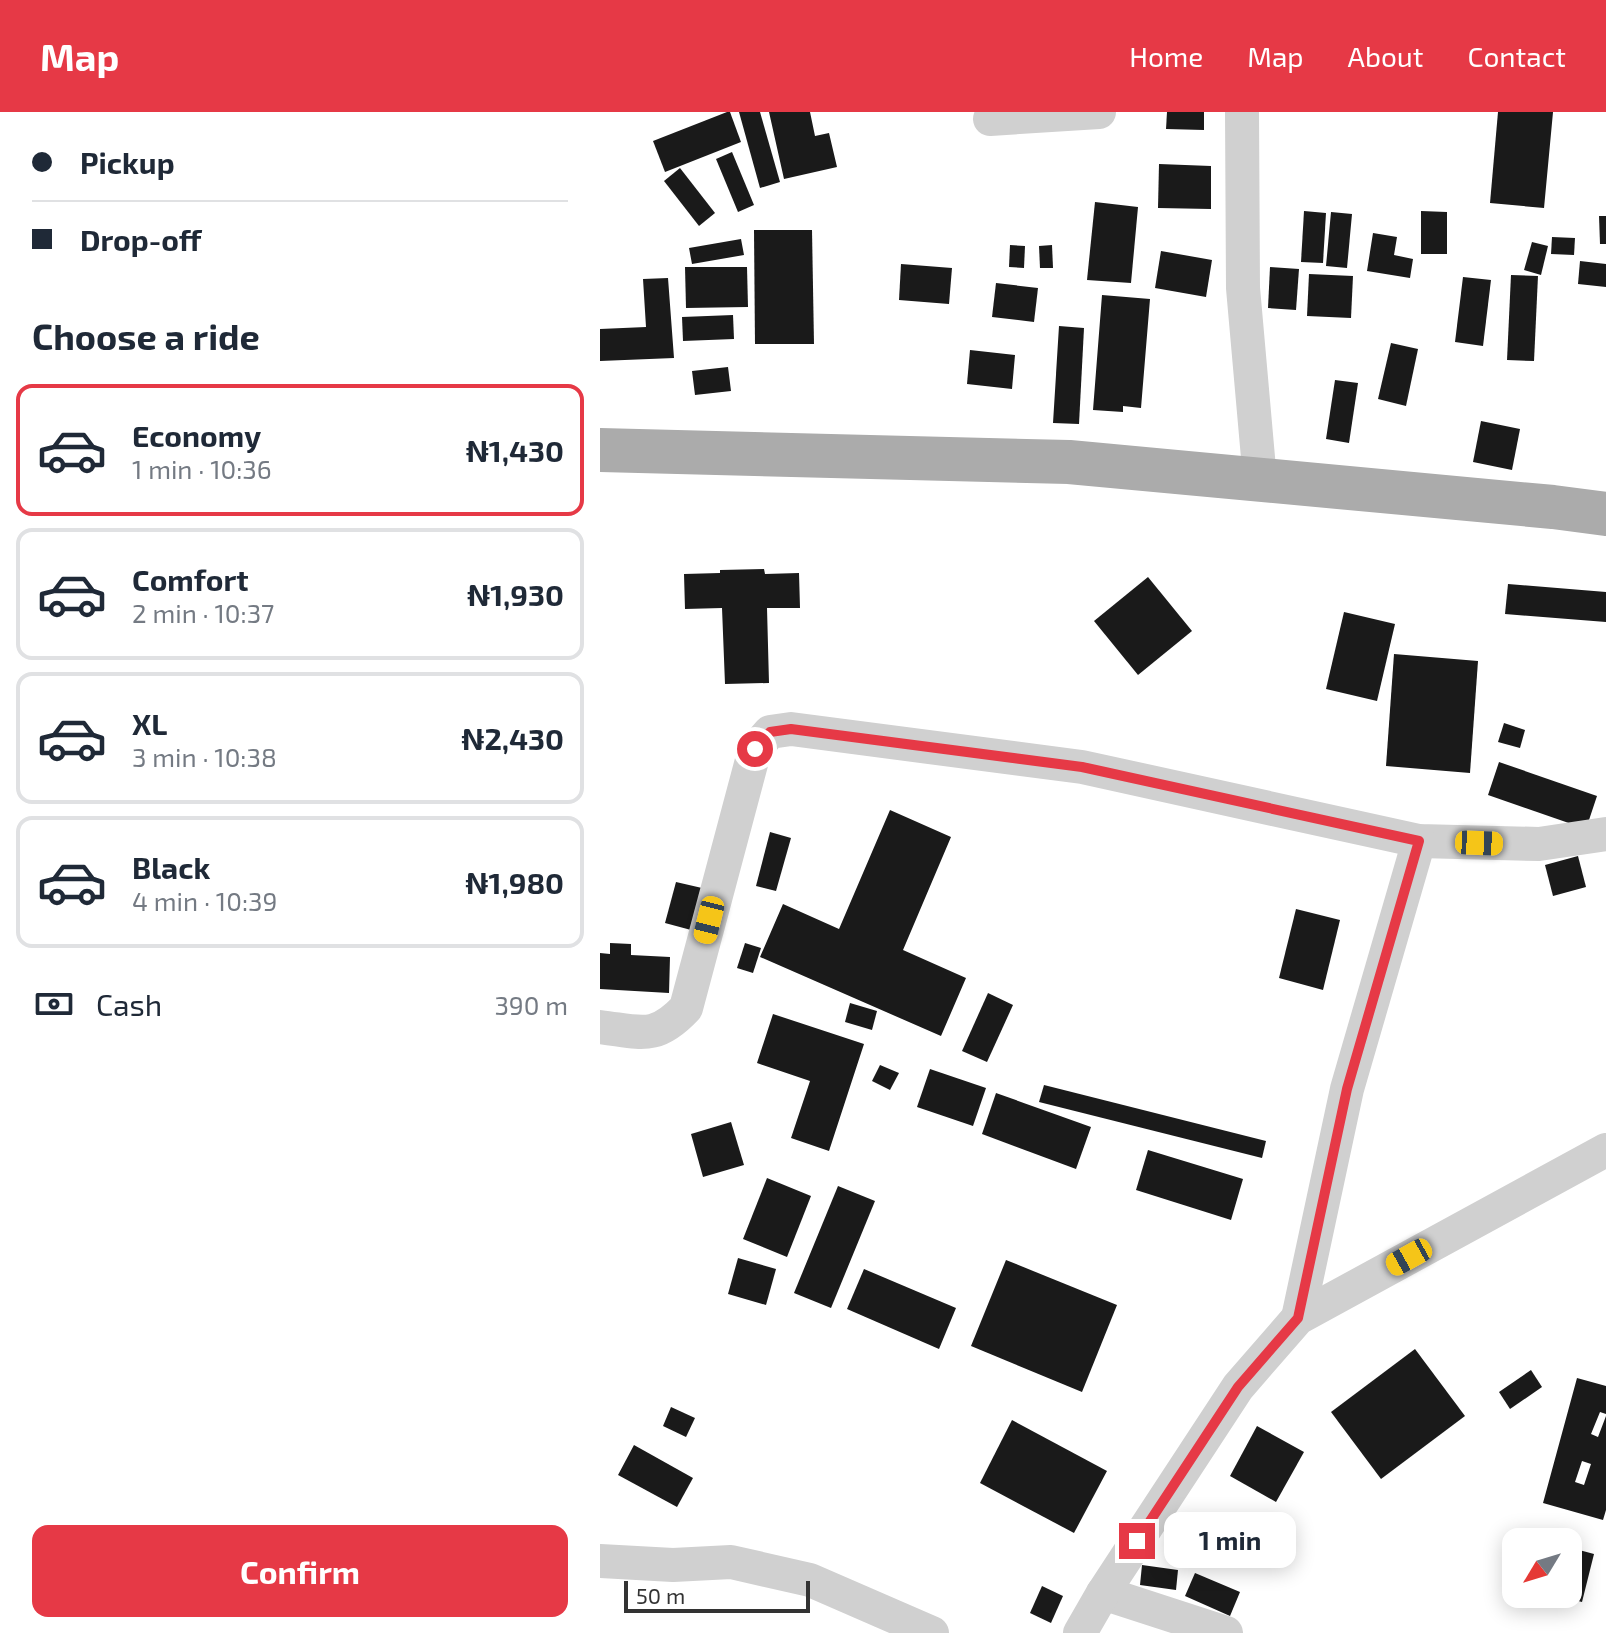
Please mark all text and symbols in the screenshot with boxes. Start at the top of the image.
text: Map [40,33,119,79]
text: Home [1129,39,1203,73]
text: Map [1247,39,1304,73]
text: About [1348,39,1423,73]
text: Contact [1467,39,1566,73]
text: Pickup [80,144,175,180]
text: Drop-off [80,221,202,257]
text: Choose a ride [32,314,260,357]
icon: car [36,414,108,486]
text: Economy [132,417,261,453]
text: ₦1,430 [466,432,564,468]
text: 1 min · 10:36 [132,453,272,484]
icon: car [36,558,108,630]
text: Comfort [132,561,249,597]
text: ₦1,930 [467,576,564,612]
text: 2 min · 10:37 [132,597,274,628]
icon: car [36,702,108,774]
text: XL [132,705,167,741]
text: ₦2,430 [461,720,564,756]
route start [737,731,773,767]
text: 3 min · 10:38 [132,741,277,772]
car [1455,830,1503,856]
icon: car [36,846,108,918]
text: Black [132,849,210,885]
text: ₦1,980 [465,864,564,900]
text: 4 min · 10:39 [132,885,277,916]
car [692,894,726,946]
icon: cash [32,982,76,1026]
text: Cash [96,986,162,1022]
text: 390 m [494,989,568,1020]
car [1382,1235,1436,1279]
callout: 1 min [1165,1513,1297,1569]
route end [1119,1523,1155,1559]
text: 1 min [1199,1524,1261,1555]
button: Confirm [32,1525,568,1617]
north arrow [1502,1528,1582,1608]
map controls [1502,1528,1582,1608]
scale bar [624,1577,810,1613]
text: 50 m [636,1582,685,1608]

